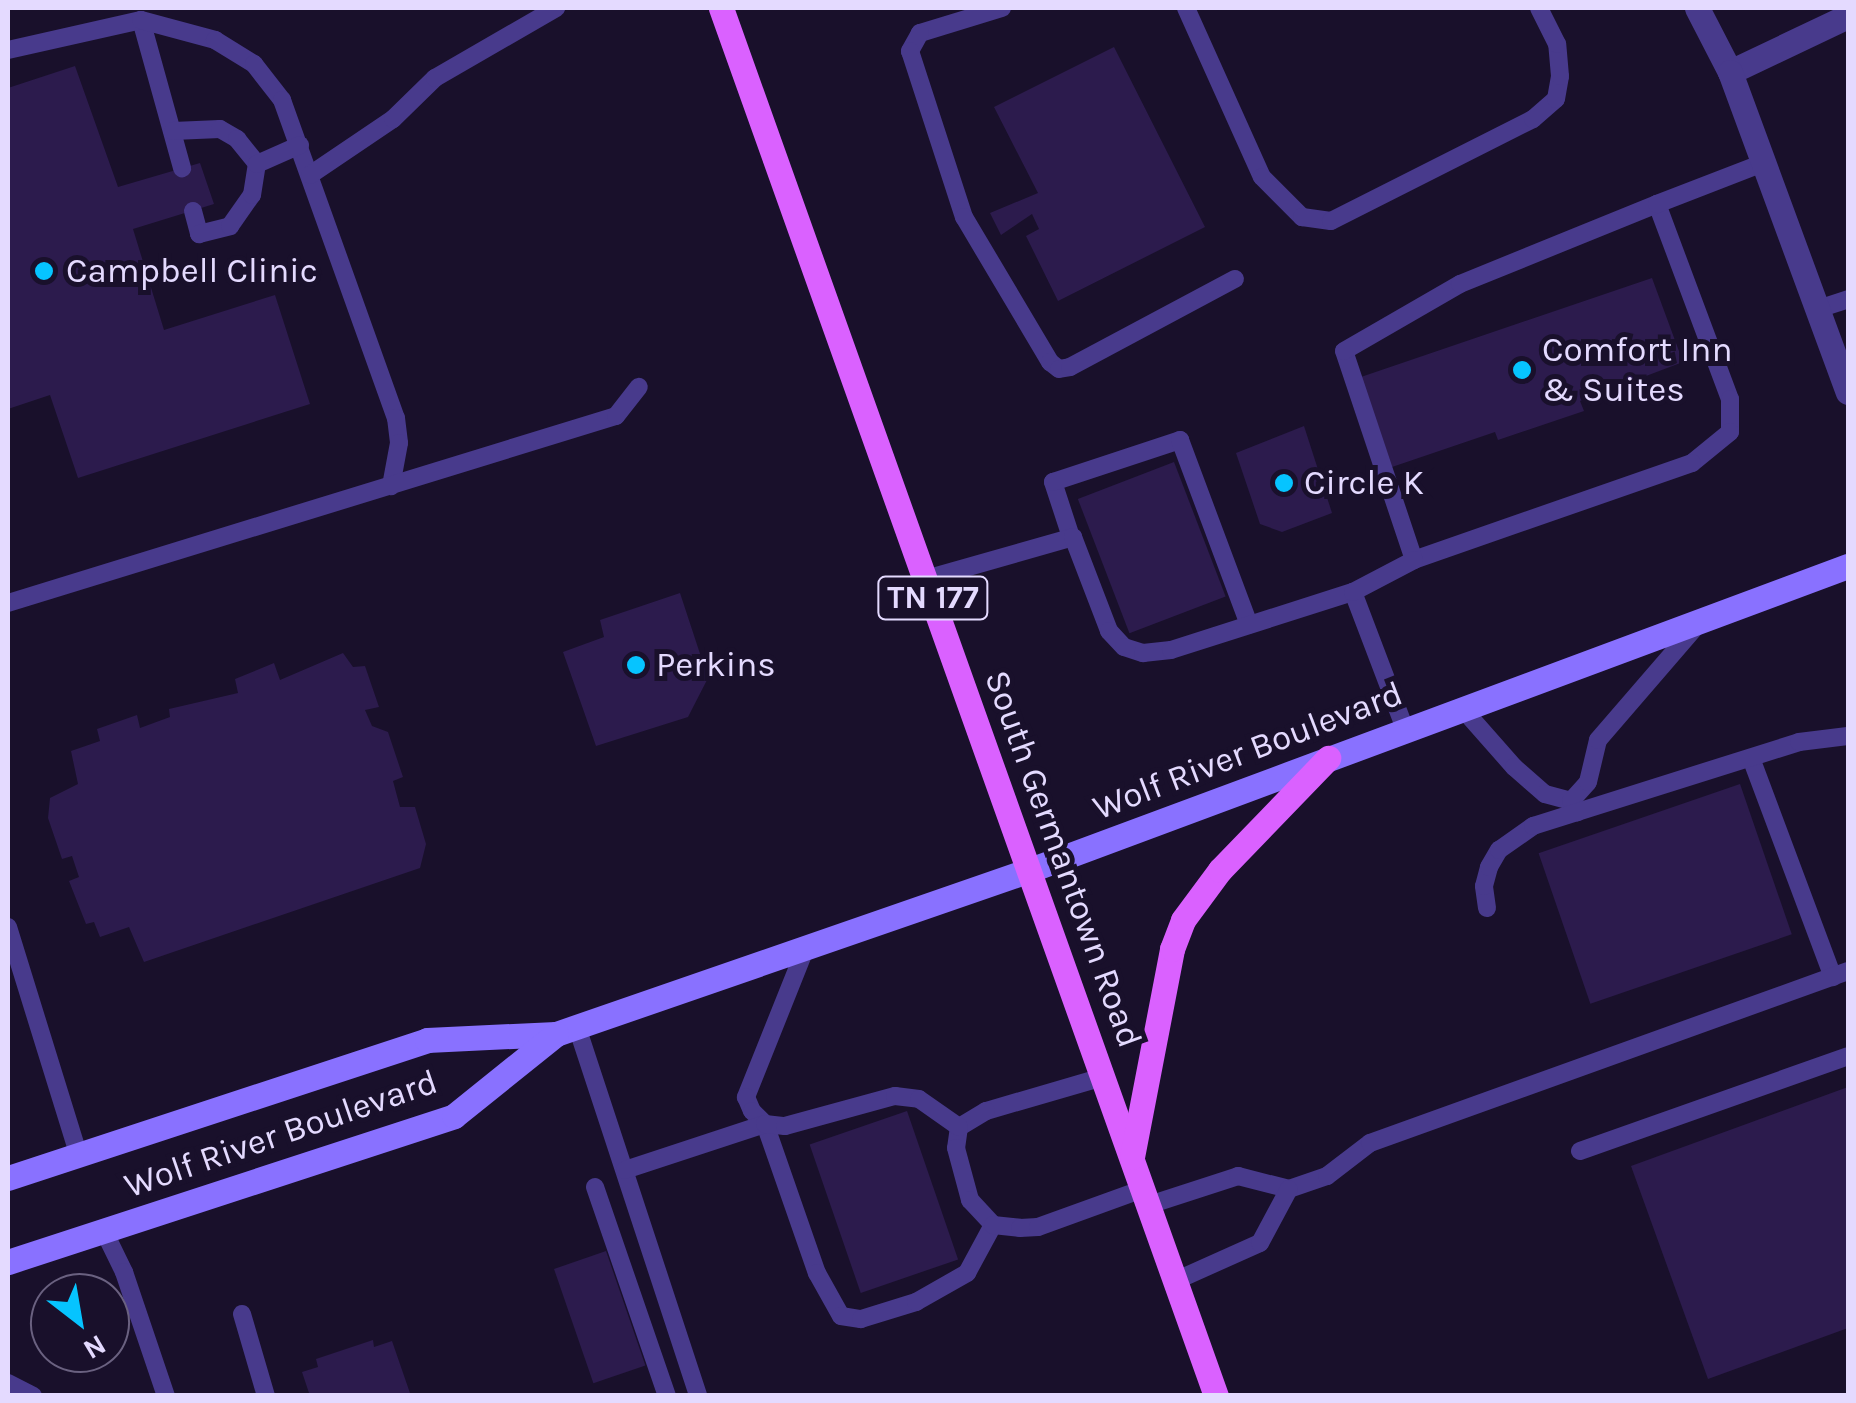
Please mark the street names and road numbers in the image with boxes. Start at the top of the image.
road number: TN 177 [876,571,990,625]
street label: South Germantown Road [975,665,1151,1053]
street label: Wolf River Boulevard [1087,673,1409,829]
street label: Wolf River Boulevard [119,1061,443,1207]

